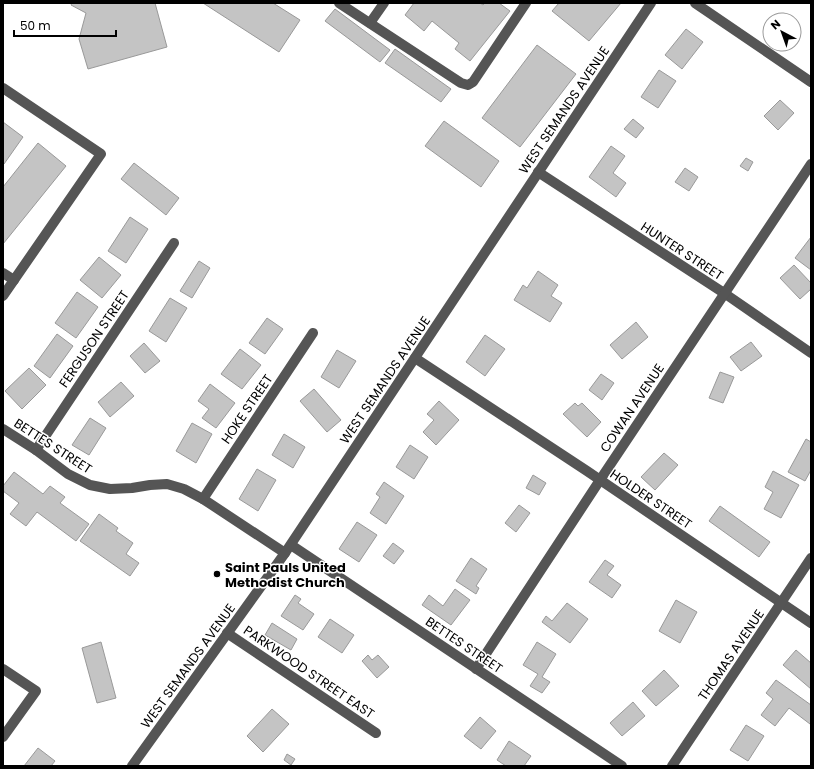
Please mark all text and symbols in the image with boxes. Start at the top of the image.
scale bar [14,12,116,38]
north arrow [762,12,802,52]
text: N [767,16,784,33]
text: 50 m [20,17,51,34]
street label: WEST SEMANDS AVENUE [514,43,614,177]
street label: HUNTER STREET [637,217,727,285]
street label: FERGUSON STREET [54,287,134,391]
street label: WEST SEMANDS AVENUE [335,313,435,447]
street label: COWAN AVENUE [595,360,669,456]
street label: HOKE STREET [217,370,277,448]
street label: BETTES STREET [10,414,96,478]
street label: HOLDER STREET [606,465,696,533]
place label: Saint Pauls United Methodist Church [225,558,346,592]
marker: Saint Pauls United Methodist Church [212,569,222,579]
street label: WEST SEMANDS AVENUE [136,600,240,732]
street label: THOMAS AVENUE [693,606,769,704]
street label: BETTES STREET [422,612,506,678]
street label: PARKWOOD STREET EAST [240,621,378,723]

